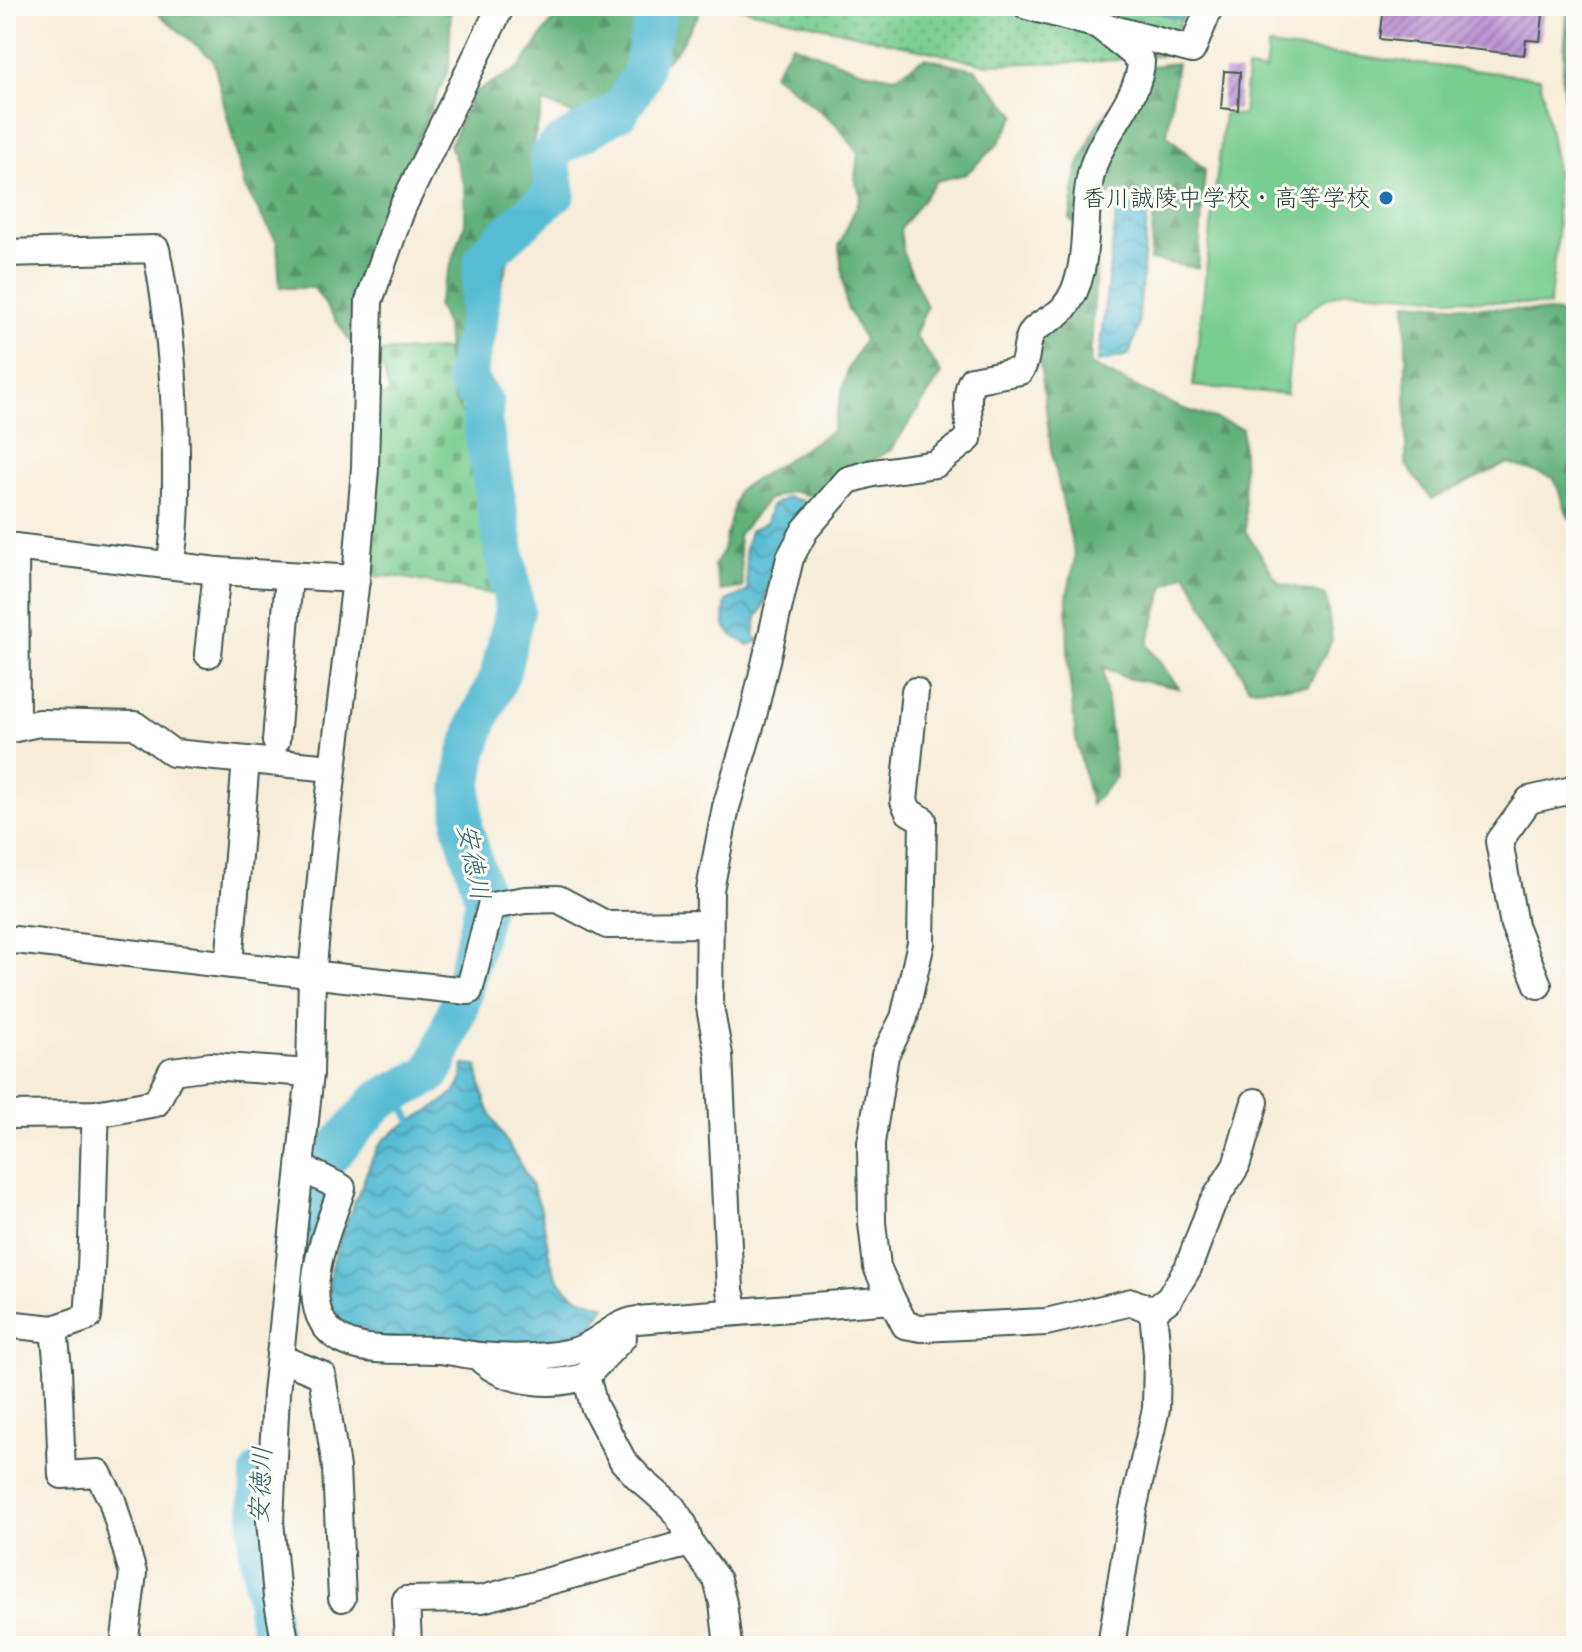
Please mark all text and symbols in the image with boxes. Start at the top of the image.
place label: 香川誠陵中学校・高等学校 [1082,184,1370,213]
marker: 香川誠陵中学校・高等学校 [1377,189,1395,207]
water label: 安徳川 [450,821,496,903]
water label: 安徳川 [243,1445,279,1525]

